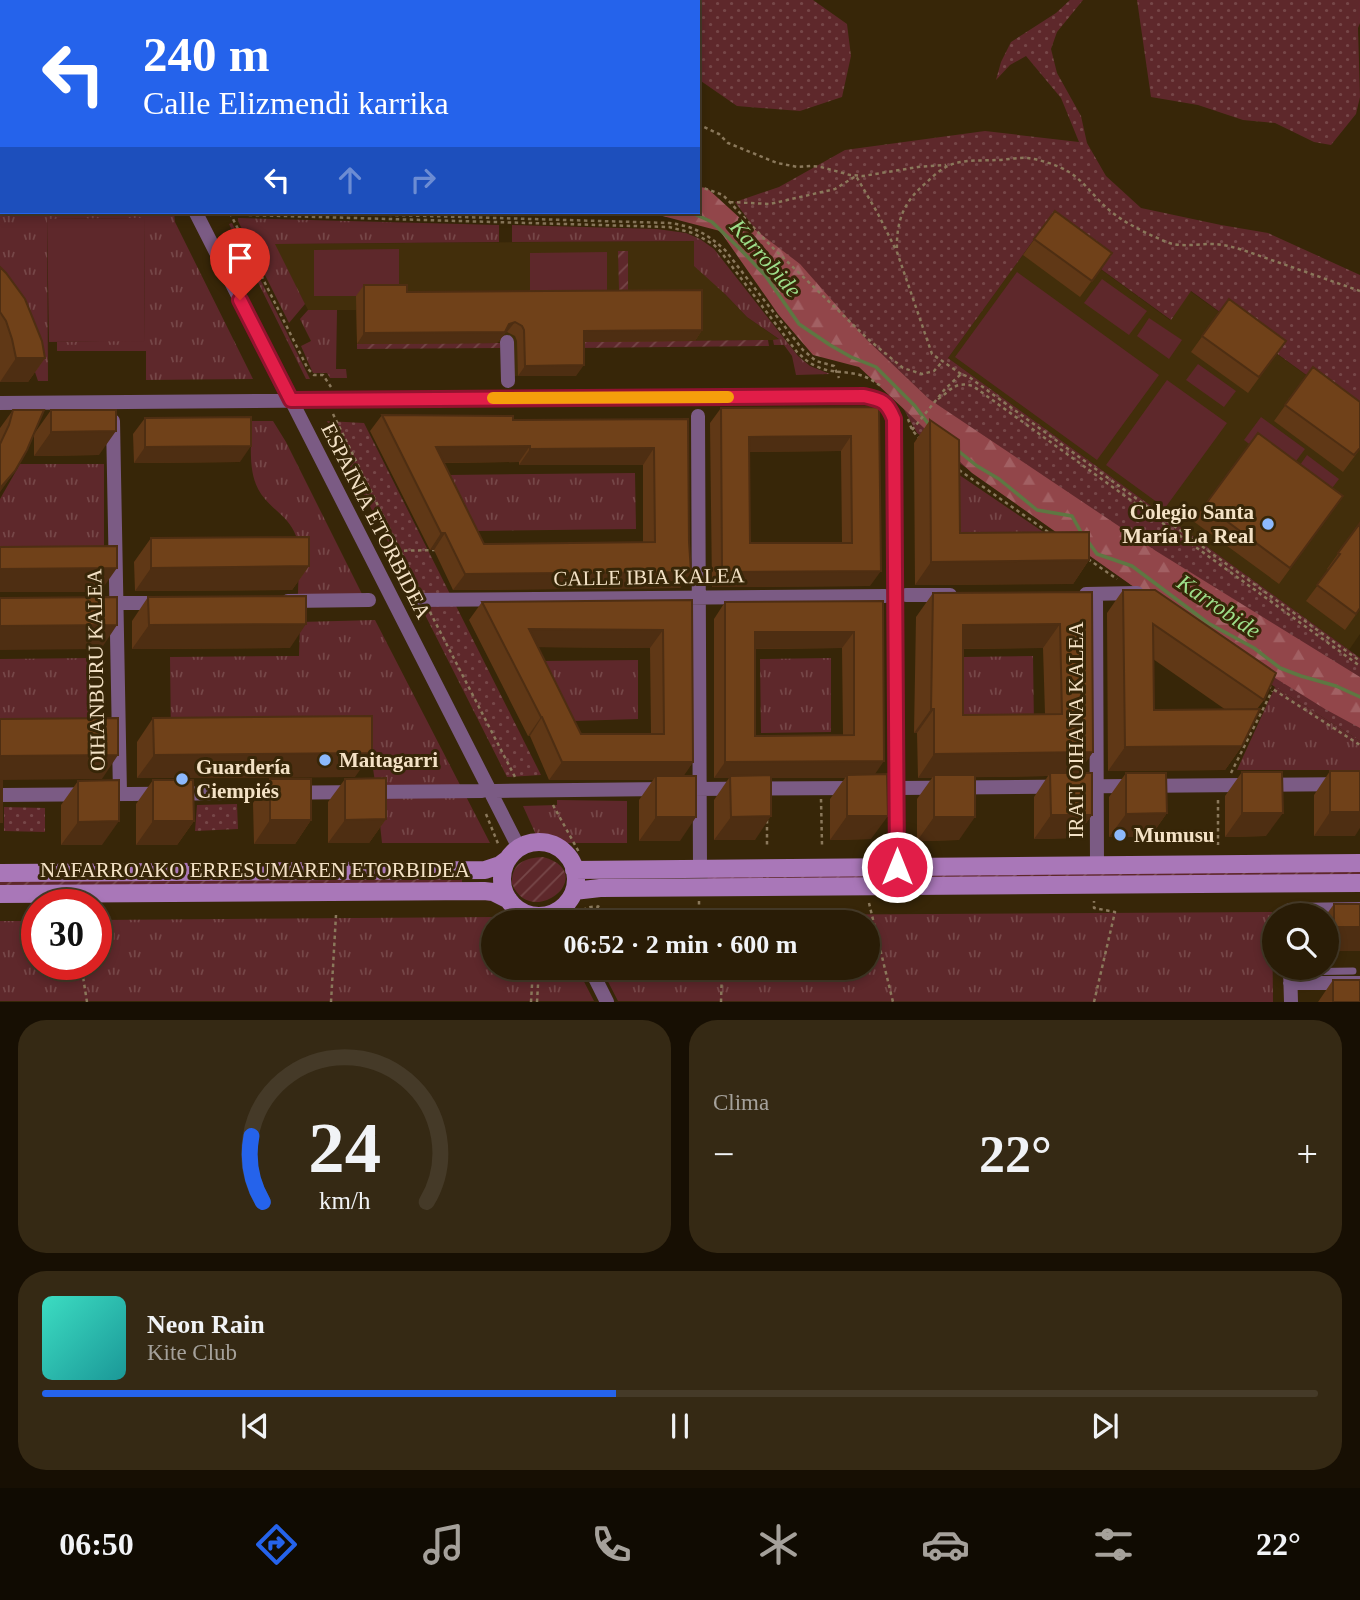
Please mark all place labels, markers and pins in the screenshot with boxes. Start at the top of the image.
pin [210,228,270,300]
place label: Colegio Santa María La Real [1122,500,1254,548]
marker: Colegio Santa María La Real [1260,516,1276,532]
place label: Maitagarri [339,748,438,772]
marker: Maitagarri [317,752,333,768]
place label: Guardería Ciempiés [196,755,291,803]
marker: Guardería Ciempiés [174,771,190,787]
place label: Mumusu [1134,823,1215,847]
marker: Mumusu [1112,827,1128,843]

